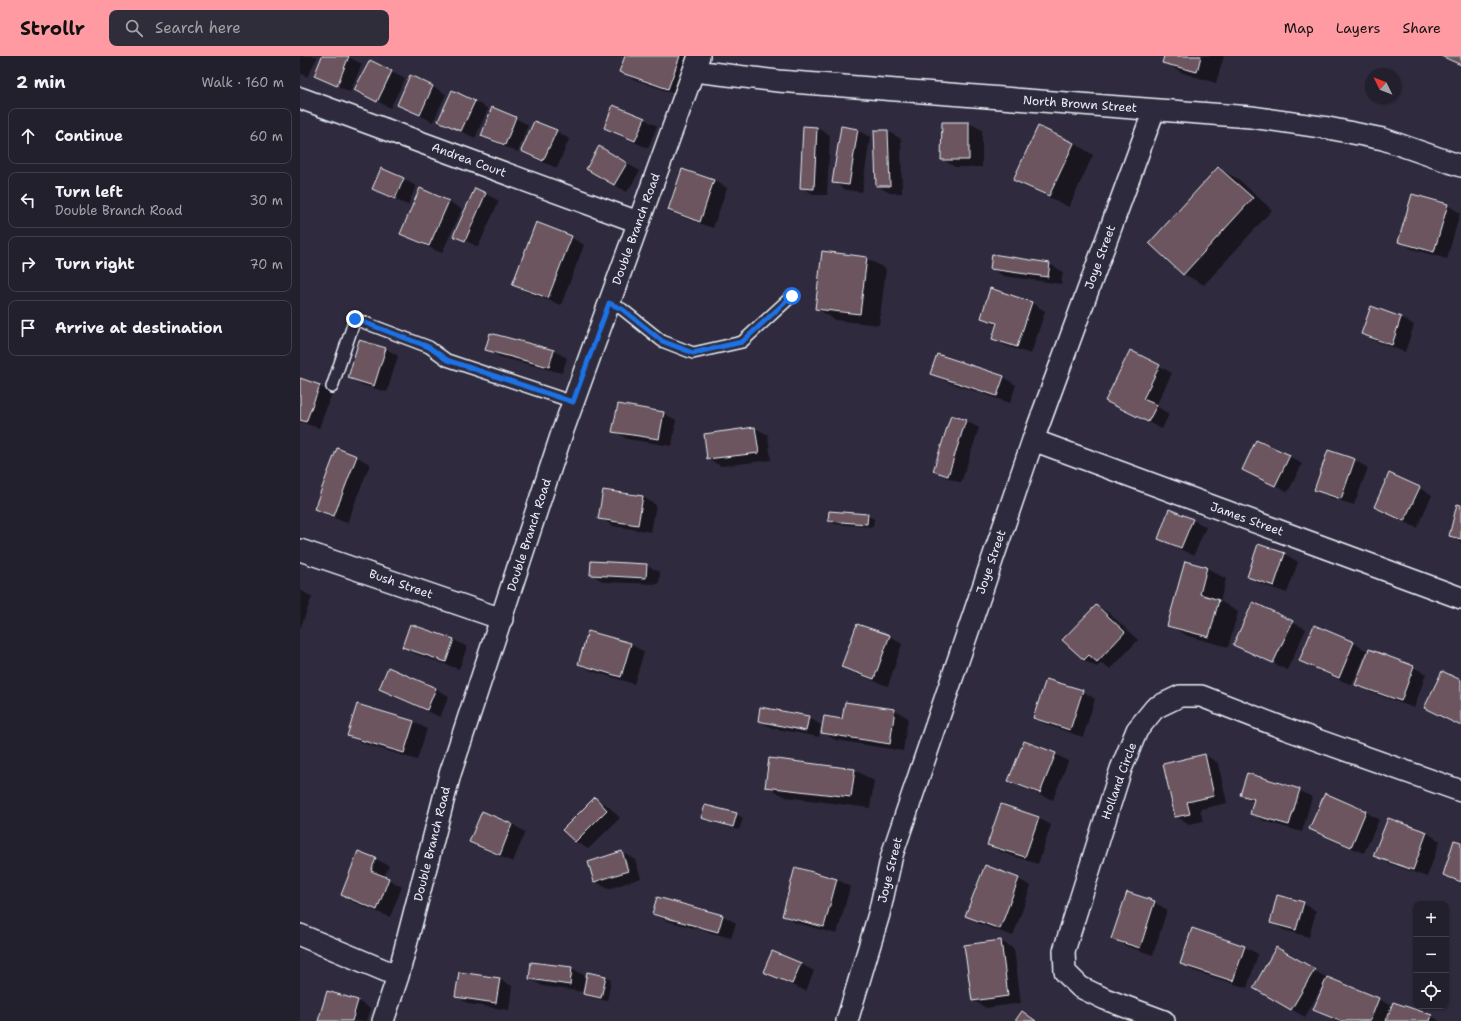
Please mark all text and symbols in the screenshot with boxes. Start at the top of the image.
search box [109,10,389,46]
text: Strollr [20,16,85,41]
icon: search [123,17,145,39]
text: Search here [155,18,241,38]
text: Map [1284,19,1314,37]
text: Layers [1336,19,1380,37]
text: Share [1402,19,1441,37]
north arrow [1365,68,1401,104]
text: 2 min [16,71,66,93]
text: Walk · 160 m [202,74,284,91]
street label: North Brown Street [1022,92,1138,116]
icon: ahead [17,125,39,147]
text: Continue [55,126,123,146]
text: 60 m [250,128,283,145]
street label: Andrea Court [429,139,509,181]
street label: Double Branch Road [608,171,664,287]
text: Turn left [55,182,123,202]
icon: left [17,189,39,211]
text: 30 m [249,192,283,209]
text: Double Branch Road [55,202,182,219]
street label: Joye Street [1081,223,1119,291]
icon: right [17,253,39,275]
text: Turn right [55,254,135,274]
text: 70 m [249,256,283,273]
route start [783,287,801,305]
route end [346,310,364,328]
icon: arrive [17,317,39,339]
text: Arrive at destination [55,318,223,338]
street label: Double Branch Road [503,476,555,593]
street label: James Street [1208,498,1286,540]
street label: Joye Street [972,528,1010,596]
street label: Bush Street [367,566,435,602]
street label: Holland Circle [1098,740,1140,822]
street label: Double Branch Road [410,785,454,903]
street label: Joye Street [874,835,906,905]
map controls [1413,901,1449,1009]
button: + [1413,901,1449,937]
button: − [1413,937,1449,973]
button: locate [1413,973,1449,1009]

